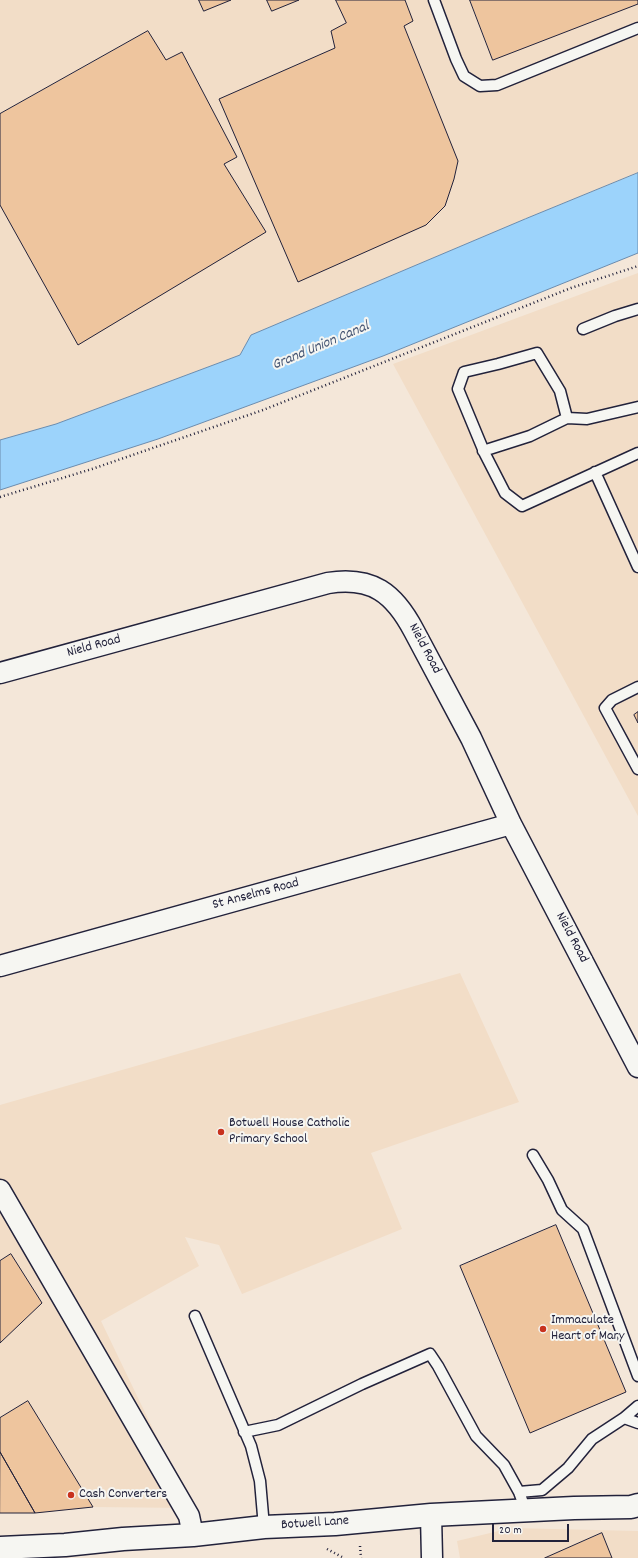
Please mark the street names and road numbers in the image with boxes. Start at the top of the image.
street label: Nield Road [404,621,444,677]
street label: Nield Road [65,632,123,662]
street label: St Anselms Road [211,875,301,915]
street label: Nield Road [551,910,591,966]
street label: Botwell Lane [280,1513,350,1535]

